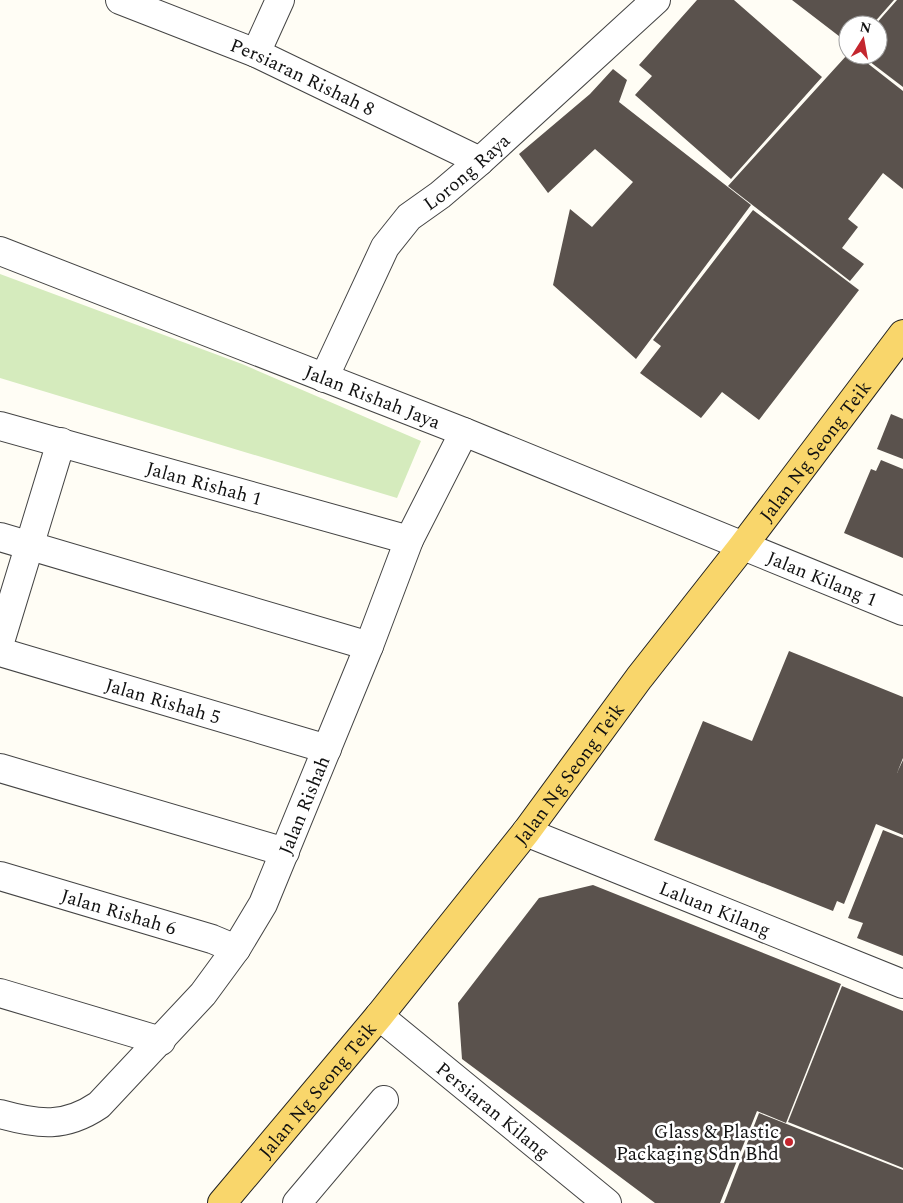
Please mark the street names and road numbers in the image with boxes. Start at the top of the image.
street label: Persiaran Rishah 8 [225,31,379,124]
street label: Lorong Raya [418,127,518,219]
street label: Jalan Rishah Jaya [300,358,445,438]
street label: Jalan Ng Seong Teik [753,374,879,529]
street label: Jalan Rishah 1 [143,454,265,514]
street label: Jalan Kilang 1 [762,544,881,615]
street label: Jalan Rishah 5 [101,671,224,733]
street label: Jalan Ng Seong Teik [508,697,632,852]
street label: Jalan Rishah [272,752,338,859]
street label: Laluan Kilang [654,874,775,945]
street label: Jalan Rishah 6 [57,882,180,944]
street label: Jalan Ng Seong Teik [252,1016,385,1165]
street label: Persiaran Kilang [429,1055,556,1167]

